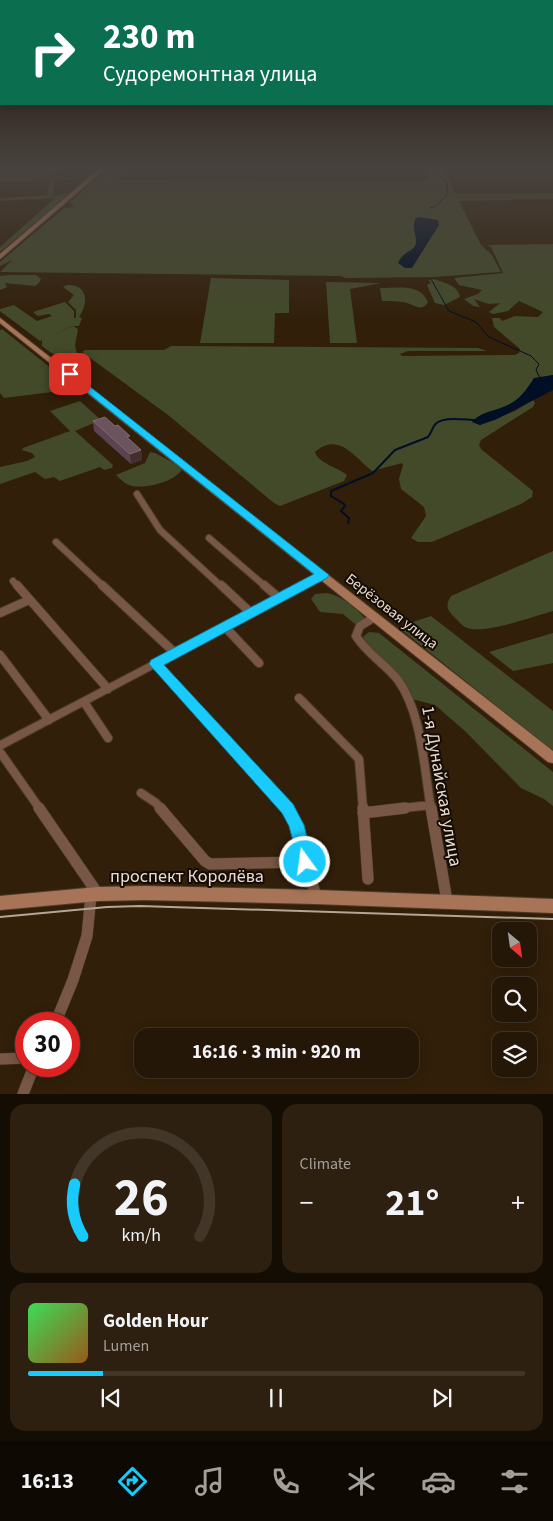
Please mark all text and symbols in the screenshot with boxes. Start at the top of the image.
text: 230 m [103,12,195,62]
icon: right [20,20,85,85]
text: Судоремонтная улица [103,58,317,90]
pin [49,353,91,395]
icon: arrive [56,360,84,388]
street label: Берёзовая улица [341,569,442,654]
street label: 1-я Дунайская улица [415,704,468,868]
position arrow [278,835,330,887]
street label: проспект Королёва [110,864,264,889]
north arrow [492,922,538,968]
map controls [492,922,537,1077]
button: search [492,977,537,1022]
speed limit sign: 30 [15,1012,80,1077]
button: layers [492,1032,537,1077]
text: 16:16 · 3 min · 920 m [192,1039,361,1066]
text: Climate [300,1153,351,1175]
text: 26 [113,1162,168,1236]
text: 21° [385,1176,439,1230]
text: − [300,1183,313,1223]
text: + [511,1183,525,1223]
text: km/h [121,1223,161,1248]
text: Golden Hour [103,1308,208,1335]
text: Lumen [103,1335,149,1357]
icon: previous [97,1384,125,1412]
icon: pause [262,1384,290,1412]
icon: next [428,1384,456,1412]
icon: directions [115,1464,150,1499]
icon: music [192,1464,227,1499]
icon: phone [268,1464,303,1499]
icon: climate [344,1464,379,1499]
icon: car [421,1464,456,1499]
icon: filters [497,1464,532,1499]
text: 16:13 [21,1465,74,1497]

